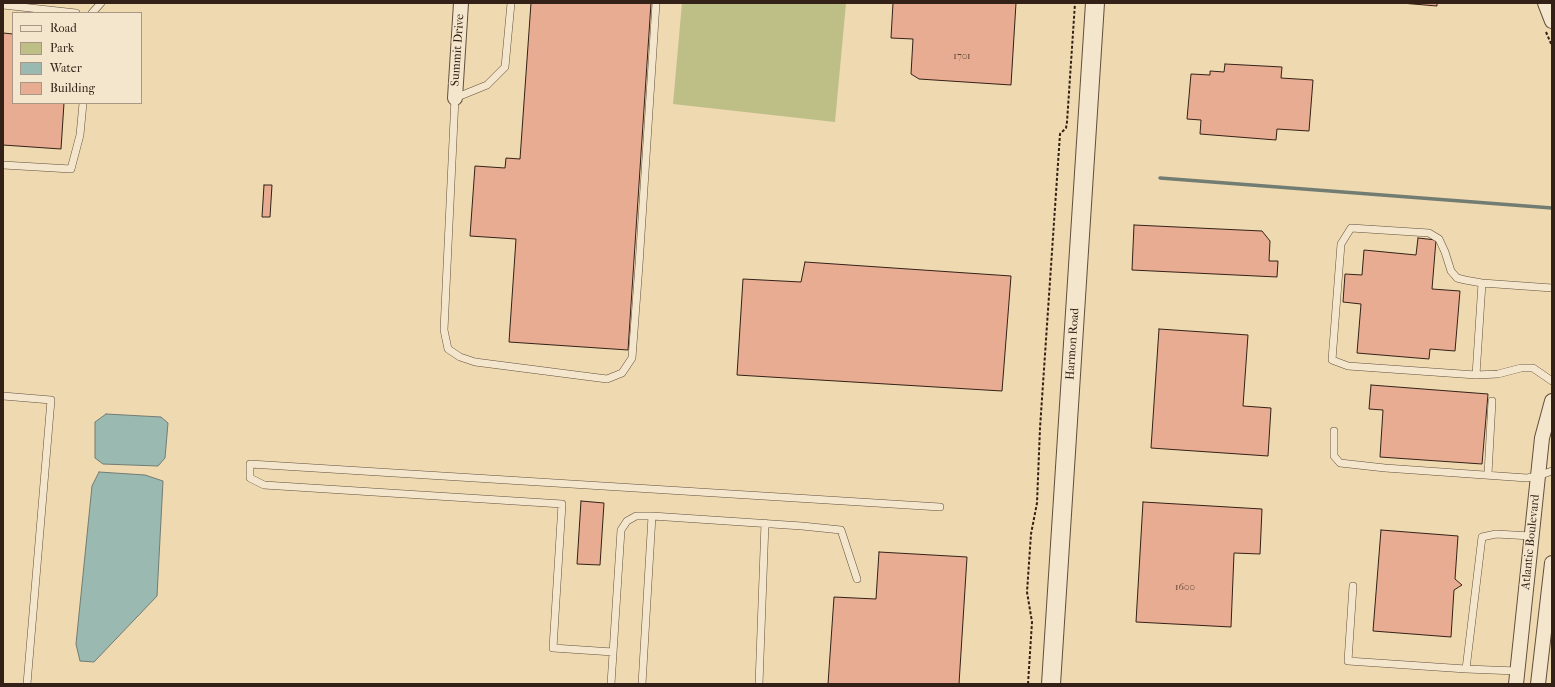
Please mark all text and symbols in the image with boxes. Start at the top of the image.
legend [12,12,142,104]
street label: Summit Drive [448,13,468,87]
text: Road [50,21,77,35]
text: Park [50,41,74,55]
house number: 1701 [953,51,971,63]
text: Water [50,61,82,75]
text: Building [50,81,95,95]
street label: Harmon Road [1063,307,1083,381]
street label: Atlantic Boulevard [1519,494,1543,590]
house number: 1600 [1175,582,1195,594]

